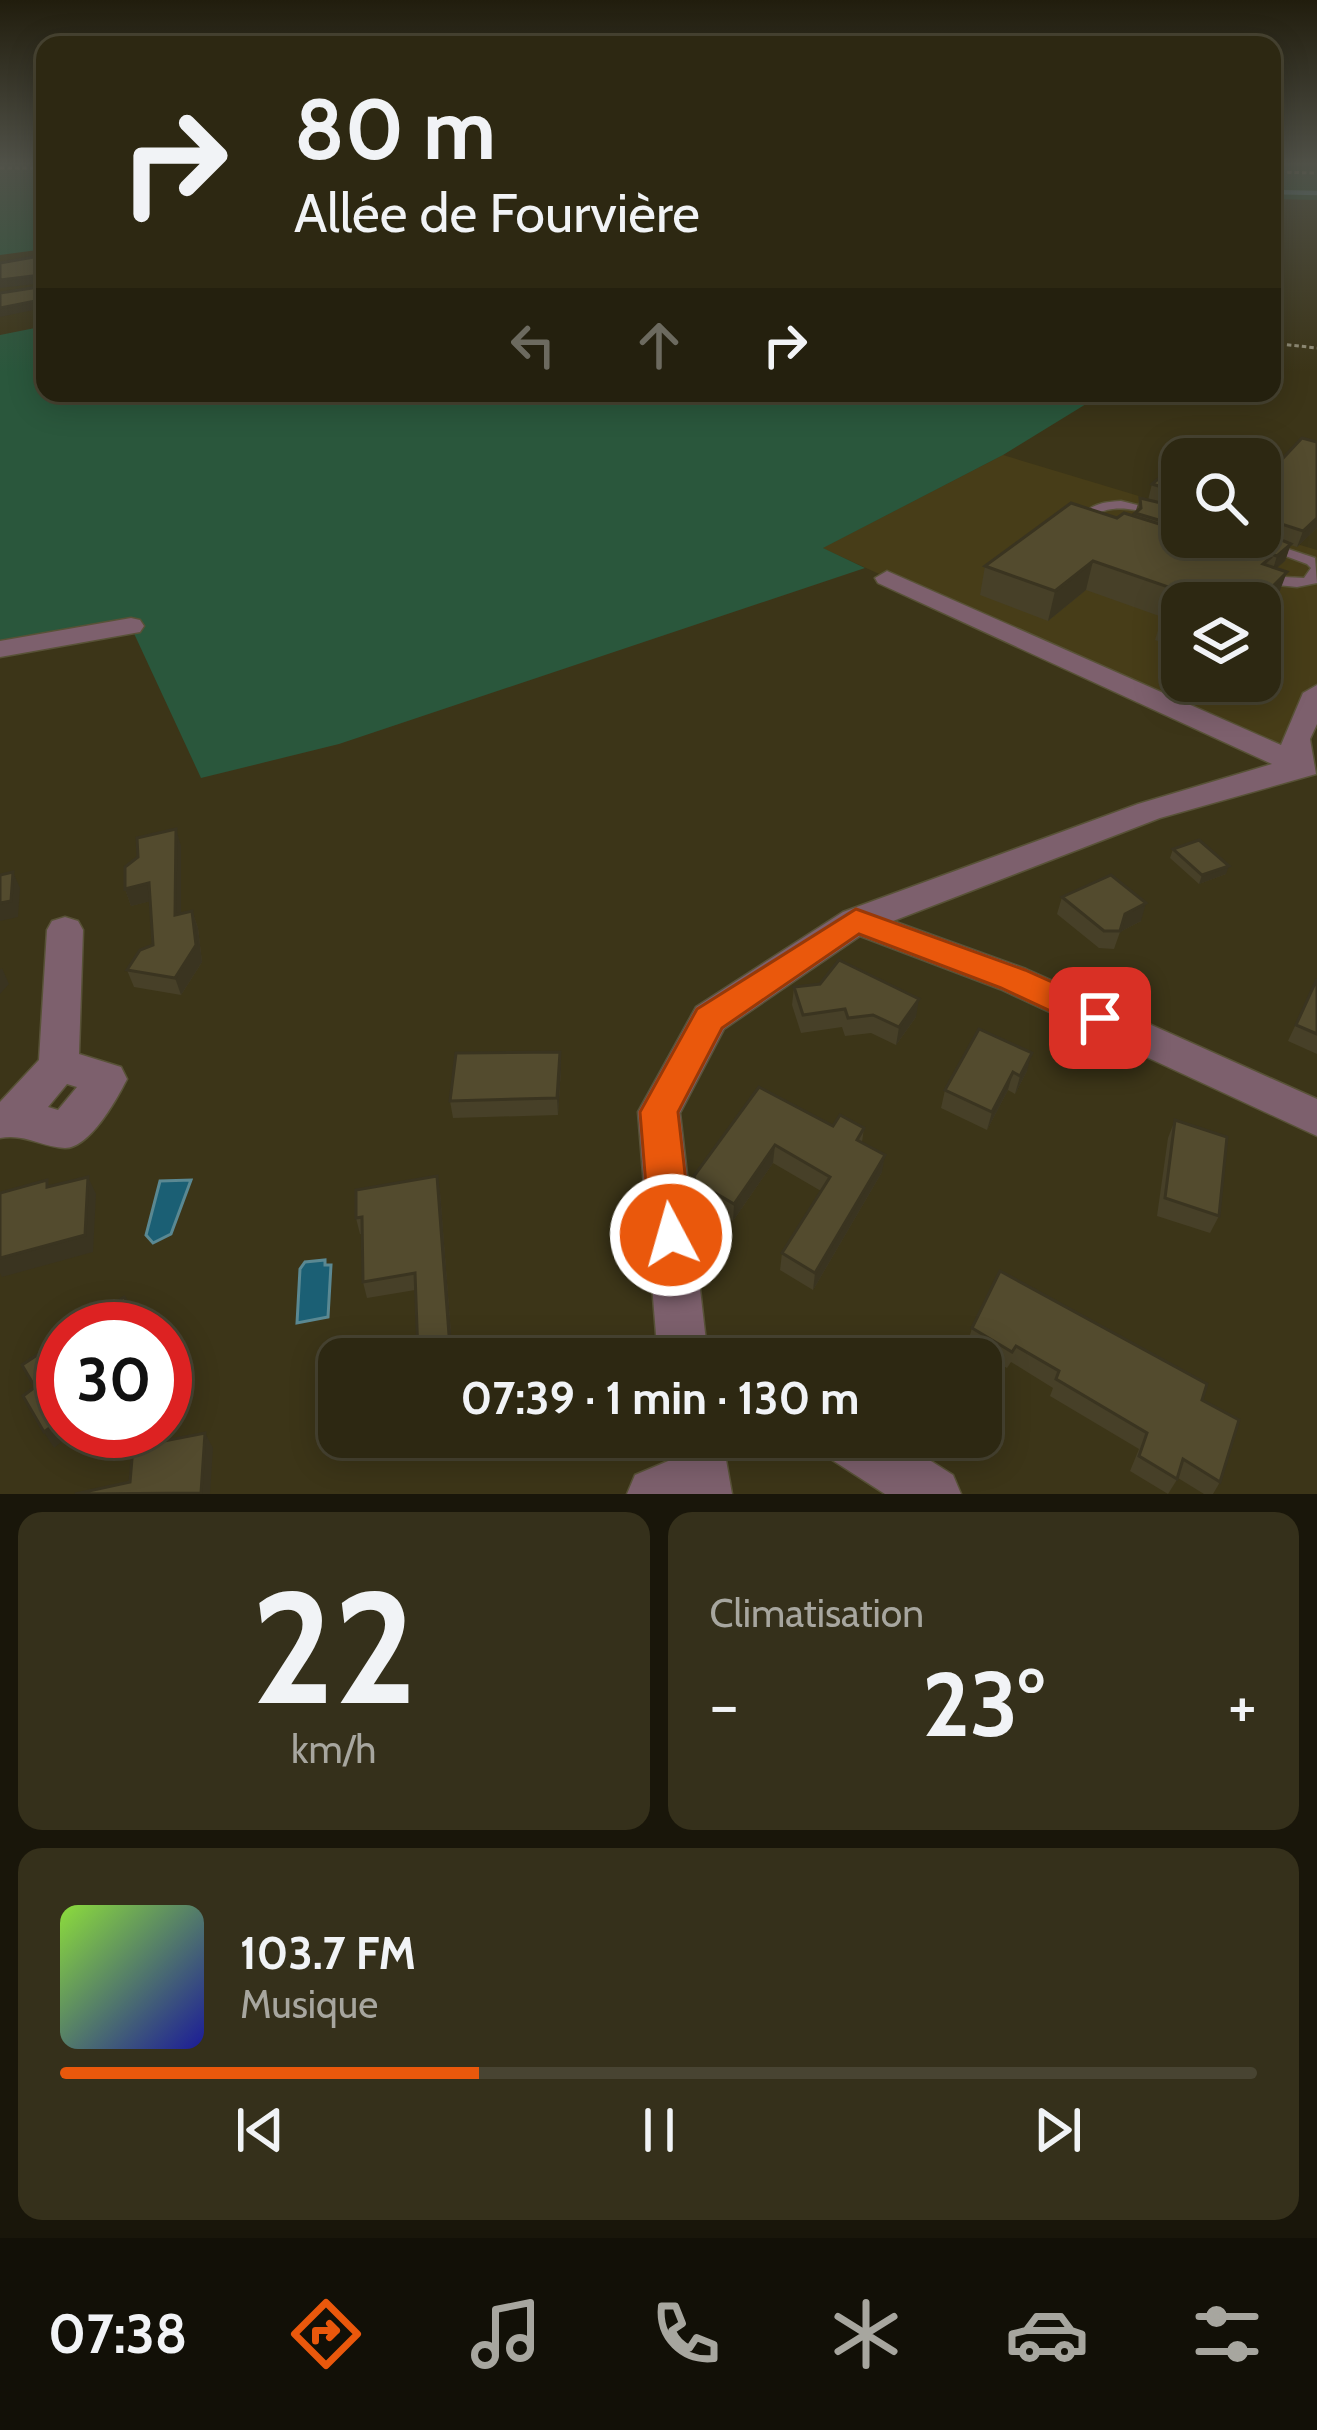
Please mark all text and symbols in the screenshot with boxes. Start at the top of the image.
text: 80 m [294,78,496,180]
icon: right [96,84,252,240]
text: Allée de Fourvière [294,180,700,246]
icon: left [500,312,566,378]
icon: ahead [626,312,692,378]
icon: right [752,312,818,378]
map controls [1161,438,1281,702]
button: search [1161,438,1281,558]
button: layers [1161,582,1281,702]
pin [1049,967,1151,1069]
icon: arrive [1067,985,1133,1051]
position arrow [608,1172,734,1298]
speed limit sign: 30 [36,1302,192,1458]
text: 07:39 · 1 min · 130 m [461,1371,859,1425]
text: 22 [251,1552,416,1742]
text: Climatisation [710,1589,924,1637]
text: 23° [922,1649,1044,1759]
text: − [710,1664,739,1745]
text: + [1228,1664,1257,1745]
text: km/h [291,1725,376,1773]
text: 103.7 FM [240,1926,416,1980]
text: Musique [240,1980,378,2028]
icon: previous [227,2097,293,2163]
icon: pause [626,2097,692,2163]
icon: next [1025,2097,1091,2163]
icon: directions [284,2292,368,2376]
icon: music [464,2292,548,2376]
icon: phone [644,2292,728,2376]
icon: climate [824,2292,908,2376]
icon: car [1005,2292,1089,2376]
icon: filters [1185,2292,1269,2376]
text: 07:38 [48,2301,187,2367]

